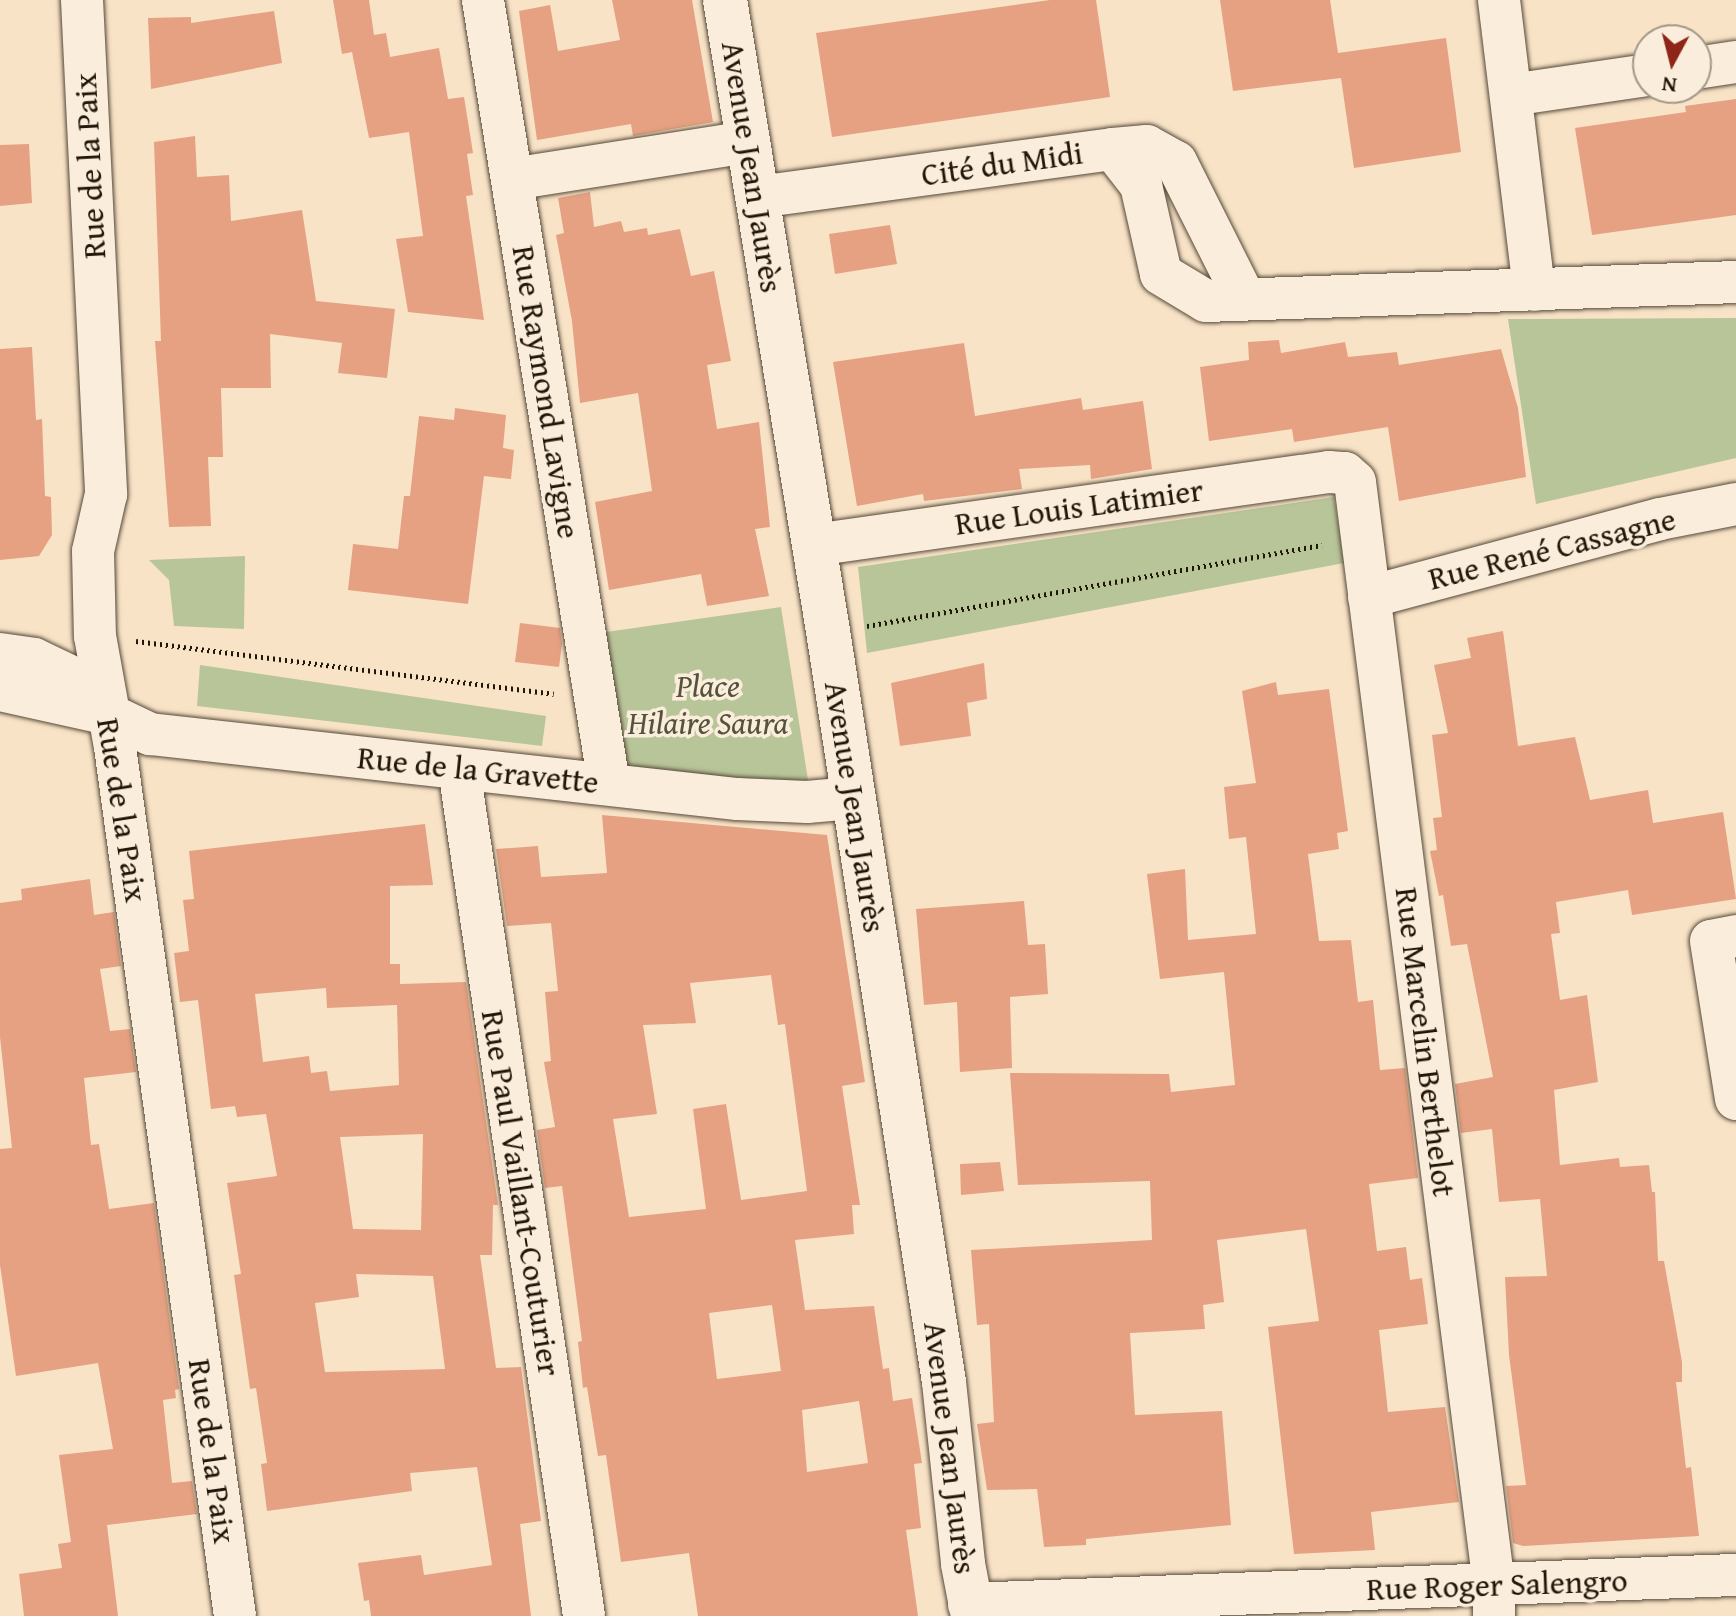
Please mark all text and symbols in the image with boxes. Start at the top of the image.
north arrow [1632,24,1712,104]
street label: Avenue Jean Jaurès [713,39,791,295]
text: N [1660,69,1679,103]
street label: Rue de la Paix [66,72,114,260]
street label: Cité du Midi [919,134,1085,194]
street label: Rue Raymond Lavigne [504,243,588,541]
street label: Rue Louis Latimier [952,471,1206,543]
street label: Rue René Cassagne [1425,500,1679,598]
park label: Place Hilaire Saura [628,668,788,743]
street label: Avenue Jean Jaurès [816,679,894,935]
street label: Rue de la Paix [89,715,155,905]
street label: Rue de la Gravette [356,738,600,802]
street label: Rue Marcelin Berthelot [1387,885,1463,1199]
street label: Rue Paul Vaillant-Couturier [473,1007,569,1379]
street label: Avenue Jean Jaurès [915,1320,985,1576]
street label: Rue de la Paix [180,1356,244,1546]
street label: Rue Roger Salengro [1366,1561,1628,1609]

